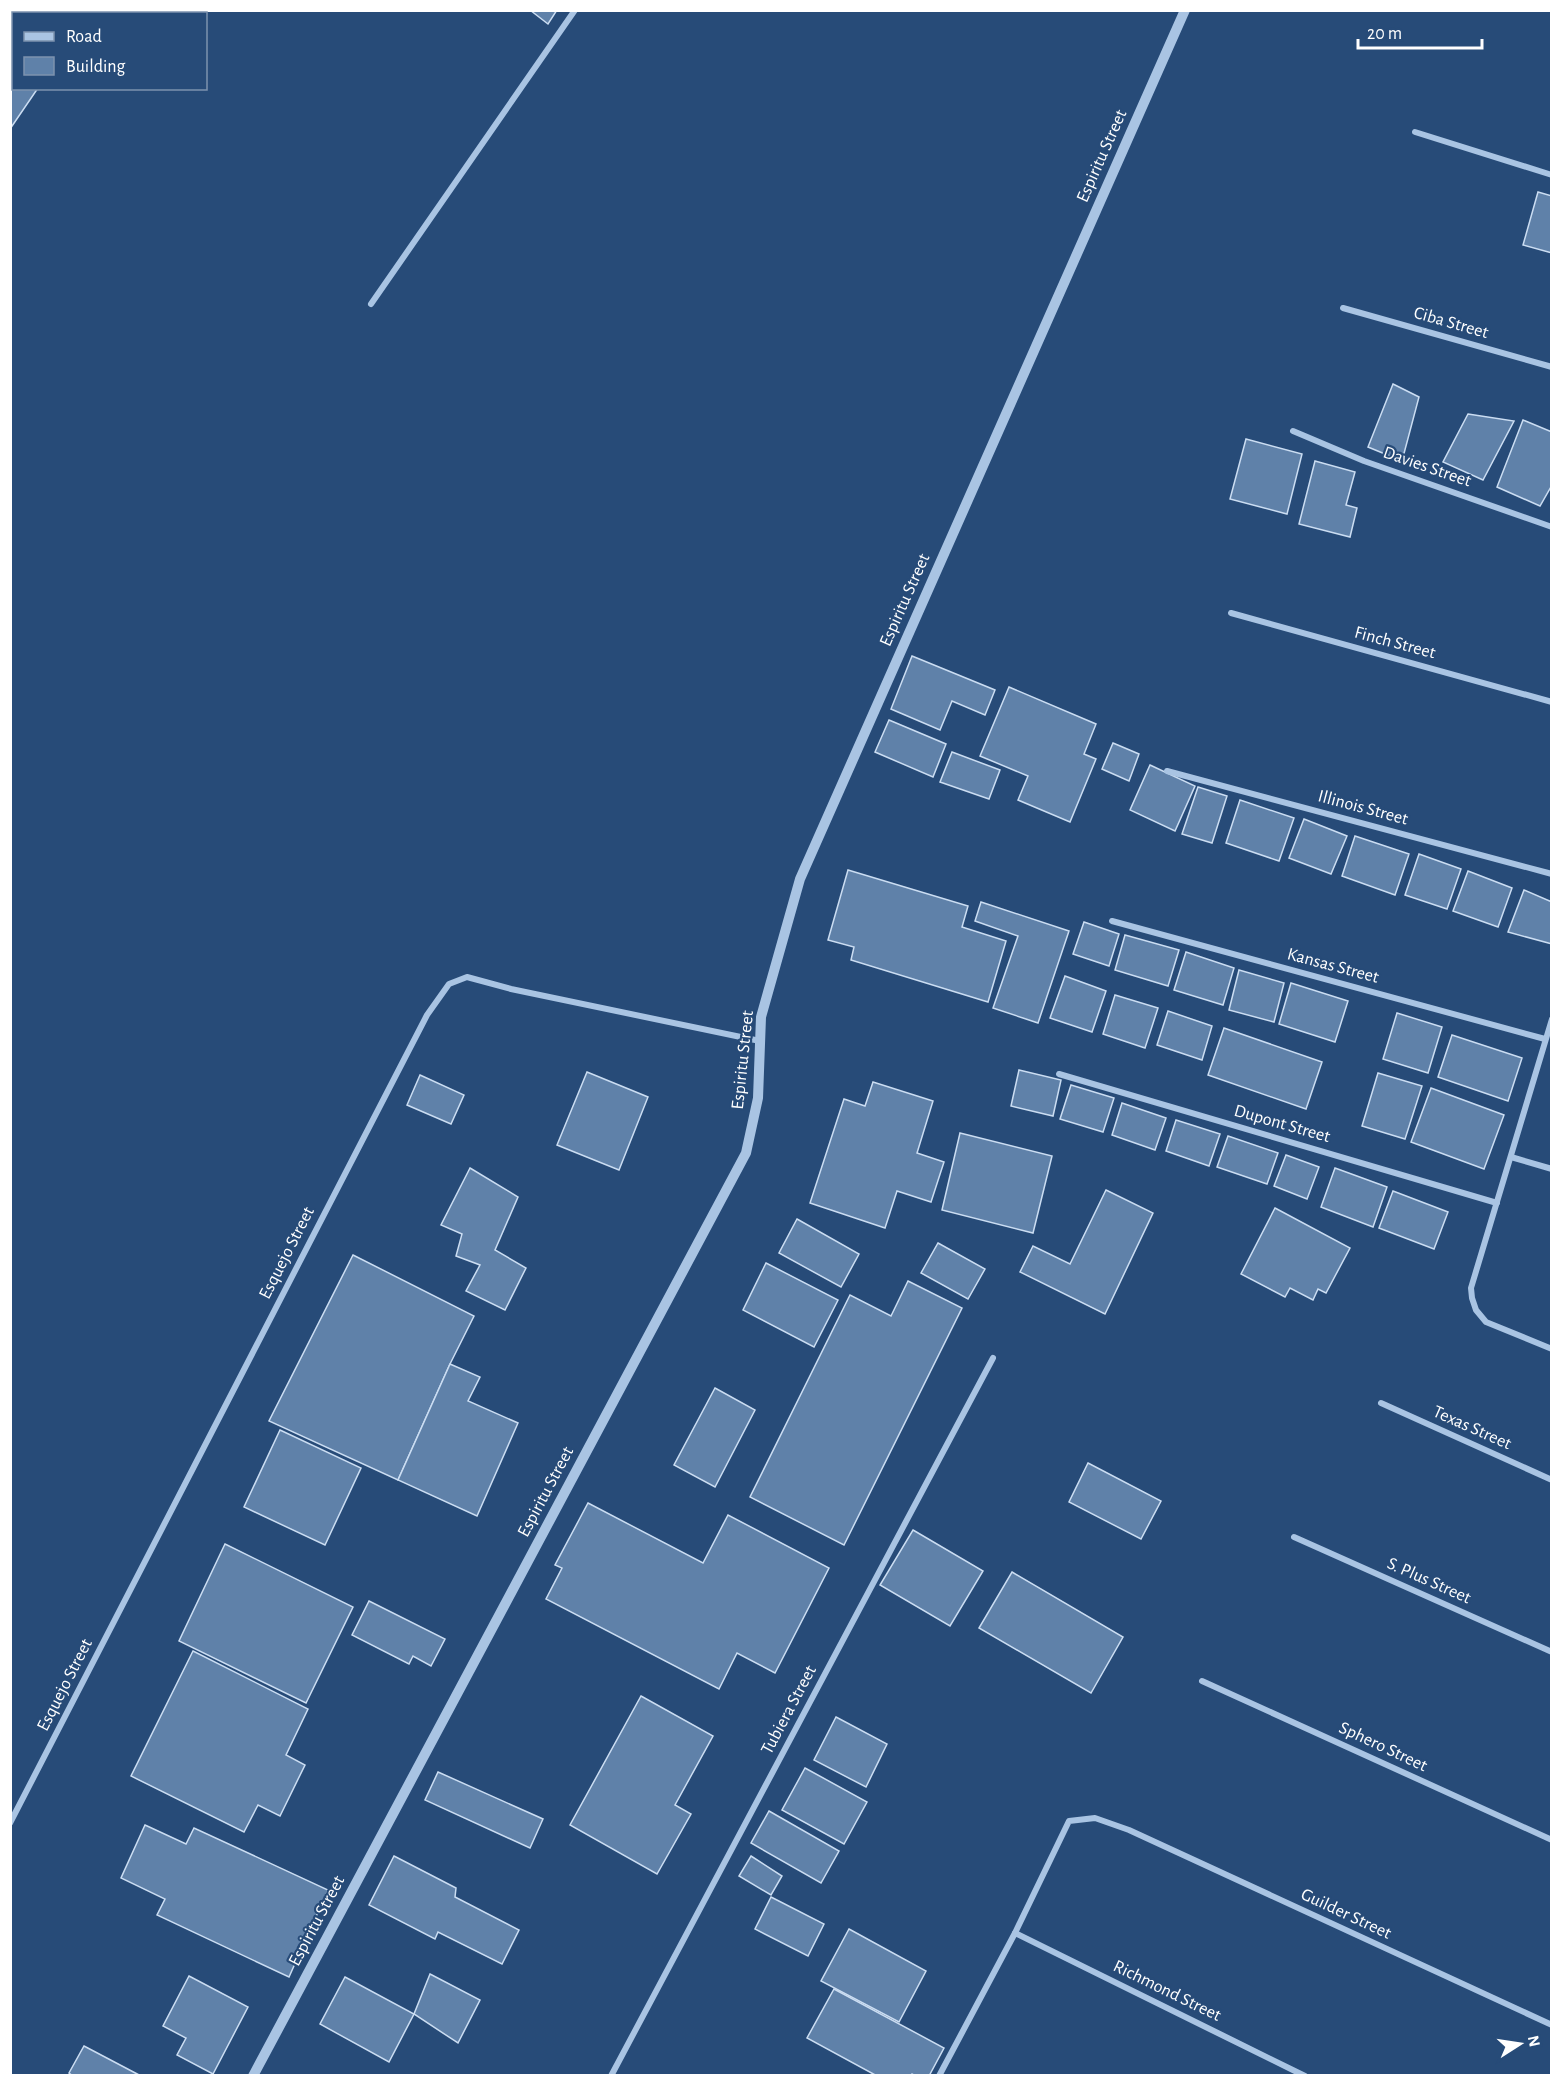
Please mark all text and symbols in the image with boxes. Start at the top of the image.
legend [12,12,207,90]
scale bar [1358,12,1482,50]
text: 20 m [1367,25,1402,43]
text: Road [66,28,102,46]
text: Building [66,58,126,76]
street label: Espiritu Street [1074,107,1131,205]
street label: Ciba Street [1412,304,1491,342]
street label: Davies Street [1381,444,1474,491]
street label: Espiritu Street [877,551,934,649]
street label: Finch Street [1353,624,1438,663]
street label: Illinois Street [1316,787,1410,829]
street label: Kansas Street [1285,945,1381,987]
street label: Espiritu Street [729,1009,757,1110]
street label: Dupont Street [1232,1102,1332,1146]
street label: Esquejo Street [256,1204,318,1302]
street label: Texas Street [1430,1403,1514,1453]
street label: Espiritu Street [515,1444,577,1540]
street label: S. Plus Street [1384,1555,1474,1608]
street label: Esquejo Street [34,1636,96,1734]
street label: Tubiera Street [758,1662,820,1757]
street label: Sphero Street [1336,1719,1430,1775]
street label: Espiritu Street [286,1873,348,1969]
street label: Guilder Street [1298,1885,1394,1943]
street label: Richmond Street [1110,1957,1224,2025]
north arrow [1490,2014,1550,2074]
text: N [1525,2034,1543,2048]

